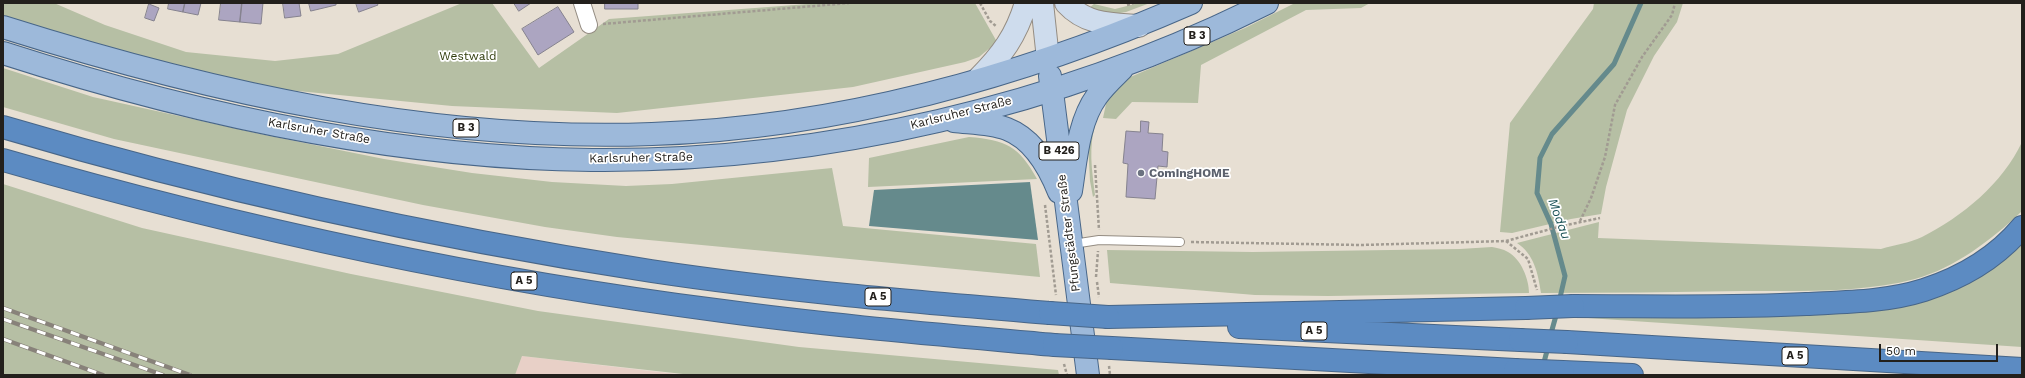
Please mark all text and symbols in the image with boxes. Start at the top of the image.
road number: B 3 [1184,27,1210,45]
park label: Westwald [439,49,497,63]
street label: Karlsruher Straße [909,93,1013,133]
street label: Karlsruher Straße [267,115,371,147]
road number: B 3 [453,119,479,137]
road number: B 426 [1039,142,1079,160]
street label: Karlsruher Straße [589,150,693,166]
place label: ComingHOME [1149,166,1230,180]
marker: ComingHOME [1136,168,1146,178]
street label: Pfungstädter Straße [1055,173,1083,293]
water label: Modau [1544,196,1574,242]
road number: A 5 [511,272,537,290]
road number: A 5 [865,288,891,306]
road number: A 5 [1301,322,1327,340]
scale bar [1881,336,2000,362]
text: 50 m [1886,344,1916,358]
road number: A 5 [1782,347,1808,365]

